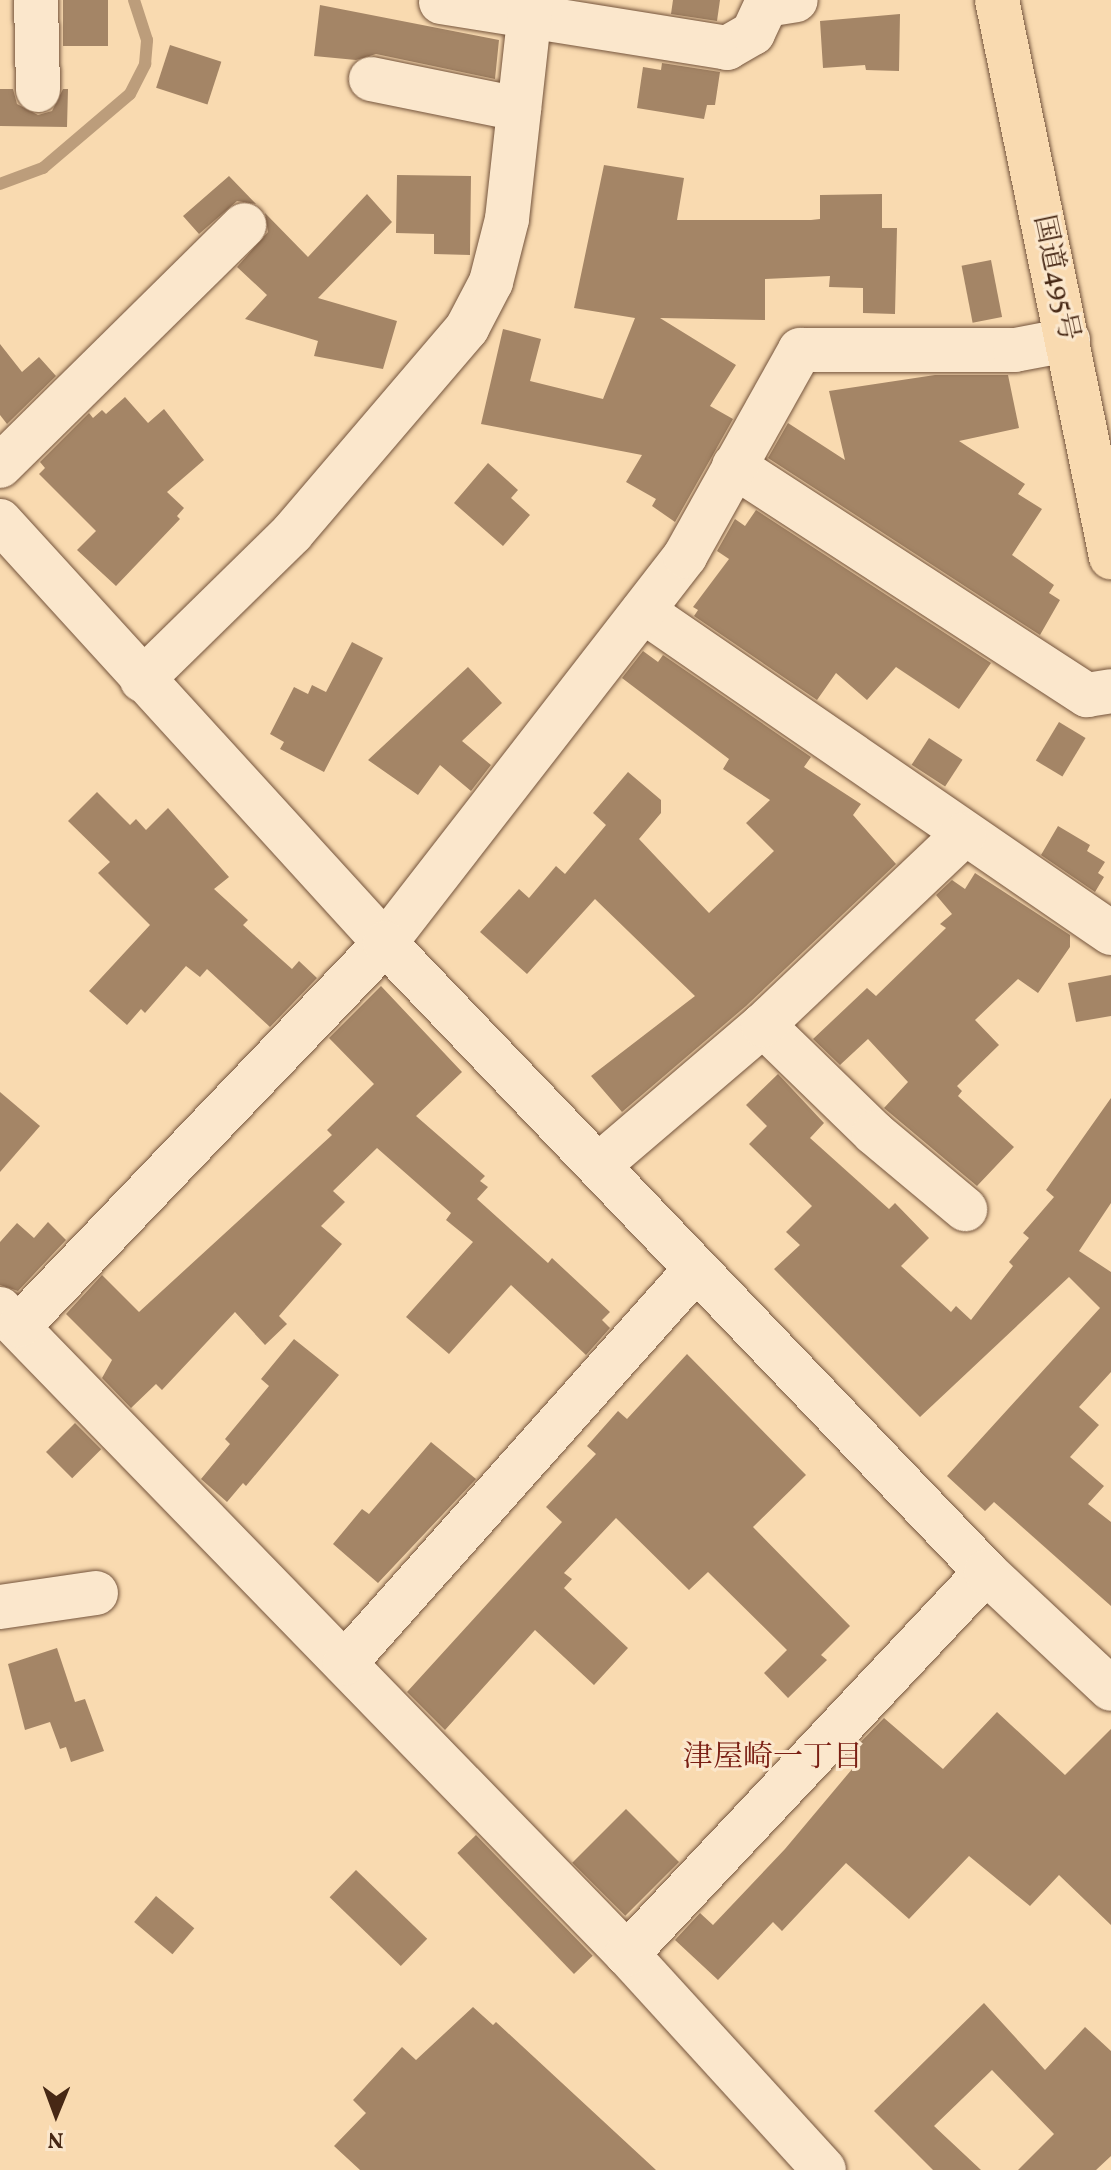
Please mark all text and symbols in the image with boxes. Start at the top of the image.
street label: 国道495号 [1025,212,1085,344]
district label: 津屋崎一丁目 [683,1740,863,1776]
north arrow [16,2074,96,2154]
text: N [47,2123,64,2154]

